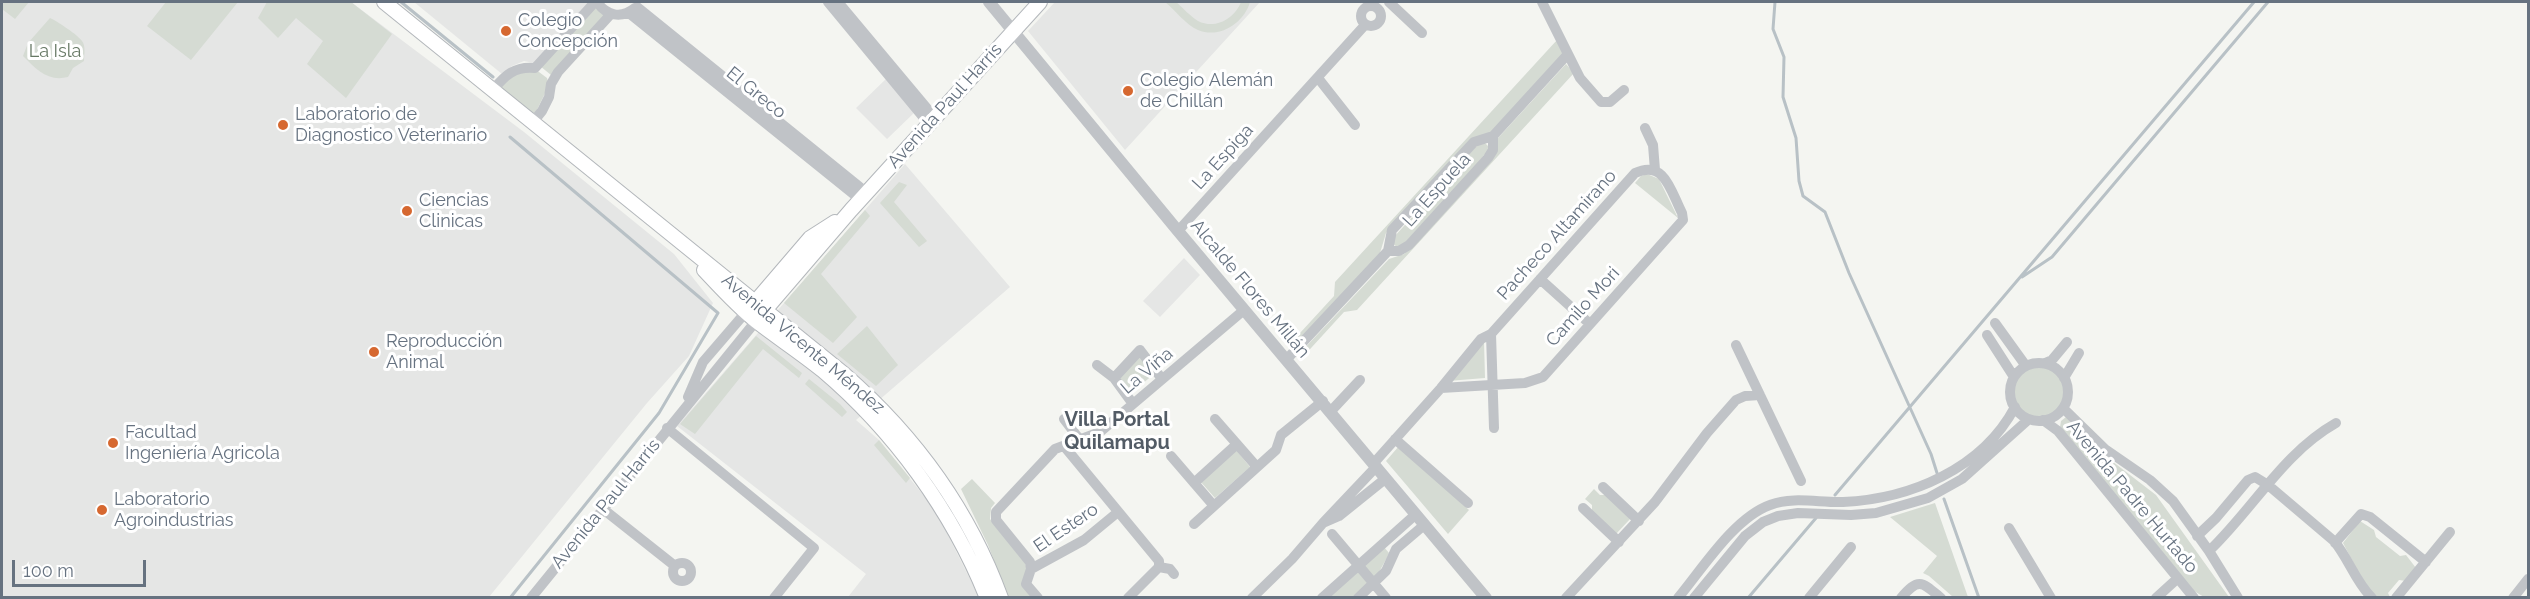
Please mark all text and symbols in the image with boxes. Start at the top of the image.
place label: Colegio Concepción [518,10,618,52]
marker: Colegio Concepción [499,24,513,38]
street label: Avenida Paul Harris [883,39,1007,173]
park label: La Isla [29,41,81,63]
street label: El Greco [722,62,790,124]
place label: Colegio Alemán de Chillán [1140,70,1273,112]
marker: Colegio Alemán de Chillán [1121,84,1135,98]
place label: Laboratorio de Diagnostico Veterinario [295,104,487,146]
marker: Laboratorio de Diagnostico Veterinario [276,118,290,132]
street label: La Espiga [1188,120,1258,194]
street label: La Espuela [1398,149,1476,231]
street label: Pacheco Altamirano [1493,165,1621,305]
place label: Ciencias Clinicas [419,190,489,232]
marker: Ciencias Clinicas [400,204,414,218]
street label: Alcalde Flores Millán [1186,215,1314,363]
street label: Camilo Mori [1542,263,1624,351]
street label: Avenida Vicente Méndez [717,269,889,419]
place label: Reproducción Animal [386,331,503,374]
street label: La Viña [1117,343,1177,399]
marker: Reproducción Animal [367,345,381,359]
district label: Villa Portal Quilamapu [1064,408,1170,455]
street label: Avenida Padre Hurtado [2062,416,2202,578]
place label: Facultad Ingeniería Agricola [125,422,280,464]
street label: Avenida Paul Harris [547,435,665,573]
marker: Facultad Ingeniería Agricola [106,436,120,450]
place label: Laboratorio Agroindustrias [114,489,234,532]
street label: El Estero [1030,499,1102,557]
marker: Laboratorio Agroindustrias [95,503,109,517]
scale bar [15,548,148,586]
text: 100 m [23,560,74,581]

